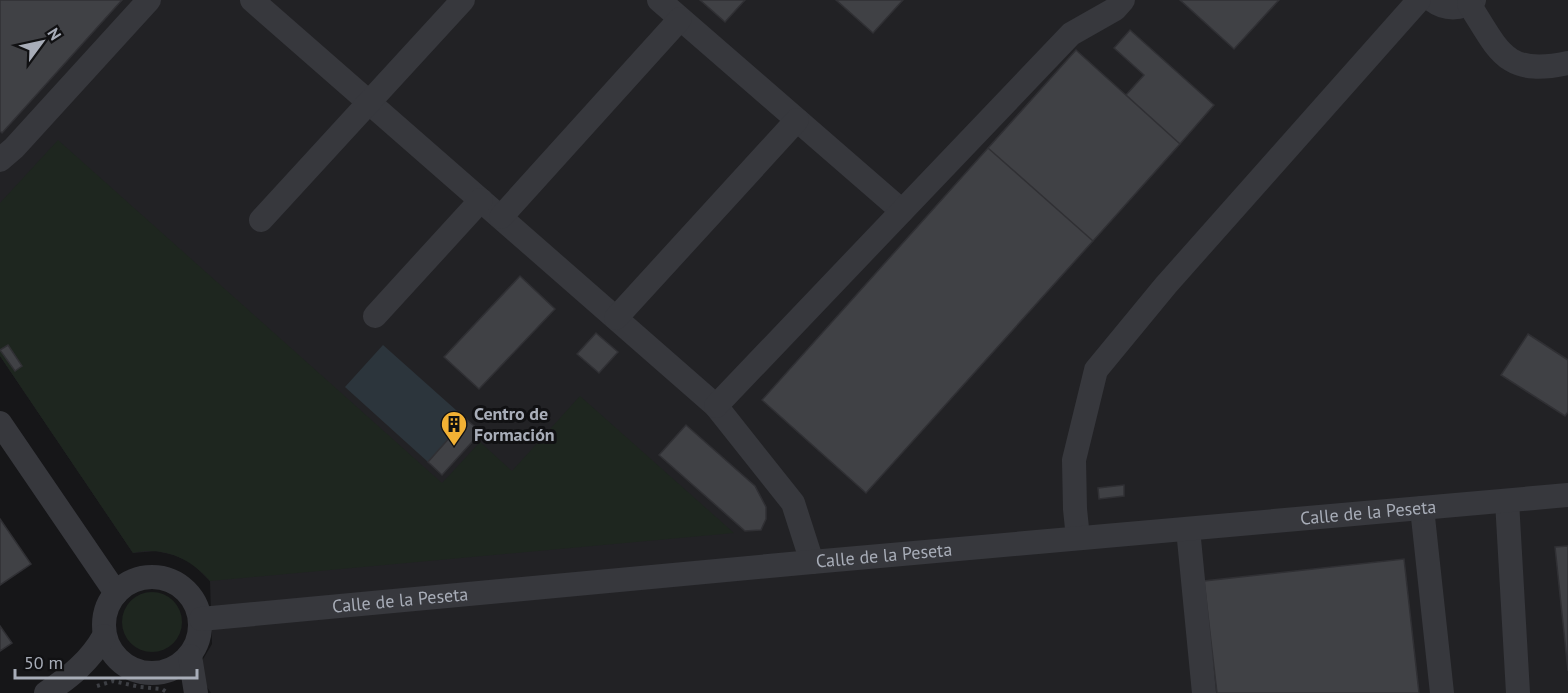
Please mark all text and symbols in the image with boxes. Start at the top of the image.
north arrow [12,12,72,72]
text: N [43,24,66,44]
place label: Centro de Formación [474,402,555,446]
building icon: Centro de Formación [439,409,469,447]
street label: Calle de la Peseta [1299,495,1437,530]
street label: Calle de la Peseta [815,538,953,573]
street label: Calle de la Peseta [331,582,469,618]
scale bar [15,642,196,680]
text: 50 m [24,651,63,674]

